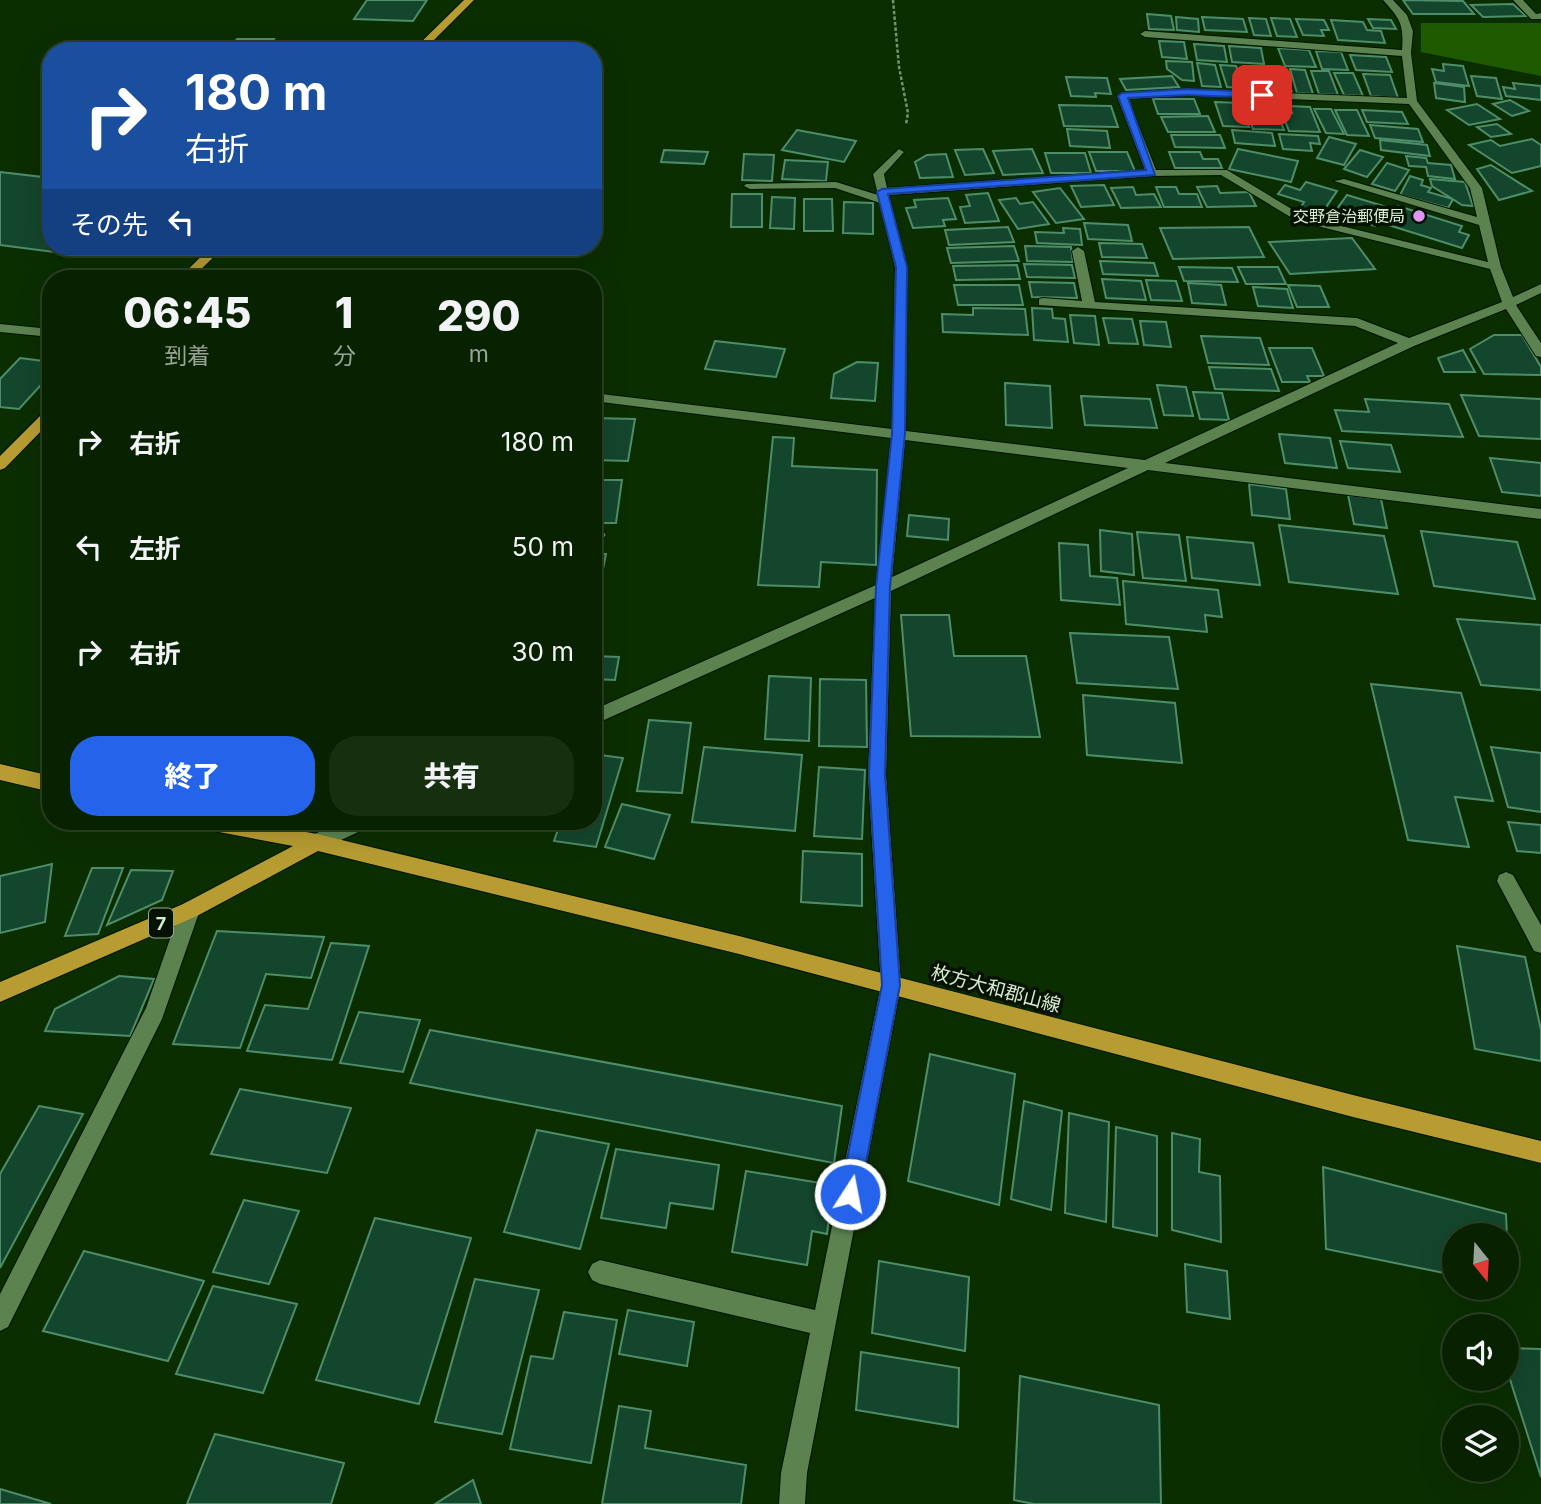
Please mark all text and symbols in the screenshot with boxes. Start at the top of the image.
text: 180 m [185,63,327,122]
pin [1232,65,1292,125]
icon: right [70,70,161,161]
icon: arrive [1243,76,1281,114]
text: 右折 [185,129,249,168]
icon: left [162,203,200,241]
place label: 交野倉治郵便局 [1293,206,1405,226]
marker: 交野倉治郵便局 [1411,208,1427,224]
text: その先 [70,209,148,240]
text: 06:45 [123,287,251,338]
text: 1 [335,287,353,338]
text: 290 [437,290,521,341]
text: m [469,340,489,368]
text: 到着 [164,342,210,370]
text: 分 [333,342,356,370]
icon: right [70,423,108,461]
text: 180 m [501,426,574,457]
text: 右折 [129,428,181,459]
icon: left [70,528,108,566]
text: 50 m [512,531,574,562]
text: 左折 [129,533,181,564]
icon: right [70,633,108,671]
text: 30 m [511,636,574,667]
text: 右折 [129,638,181,669]
button: 終了 [70,736,315,816]
button: 共有 [329,736,574,816]
road number: 7 [149,908,173,938]
street label: 枚方大和郡山線 [929,961,1063,1017]
position arrow [813,1157,887,1231]
north arrow [1442,1223,1519,1300]
map controls [1442,1223,1519,1482]
button: sound [1442,1314,1519,1391]
button: layers [1442,1405,1519,1482]

